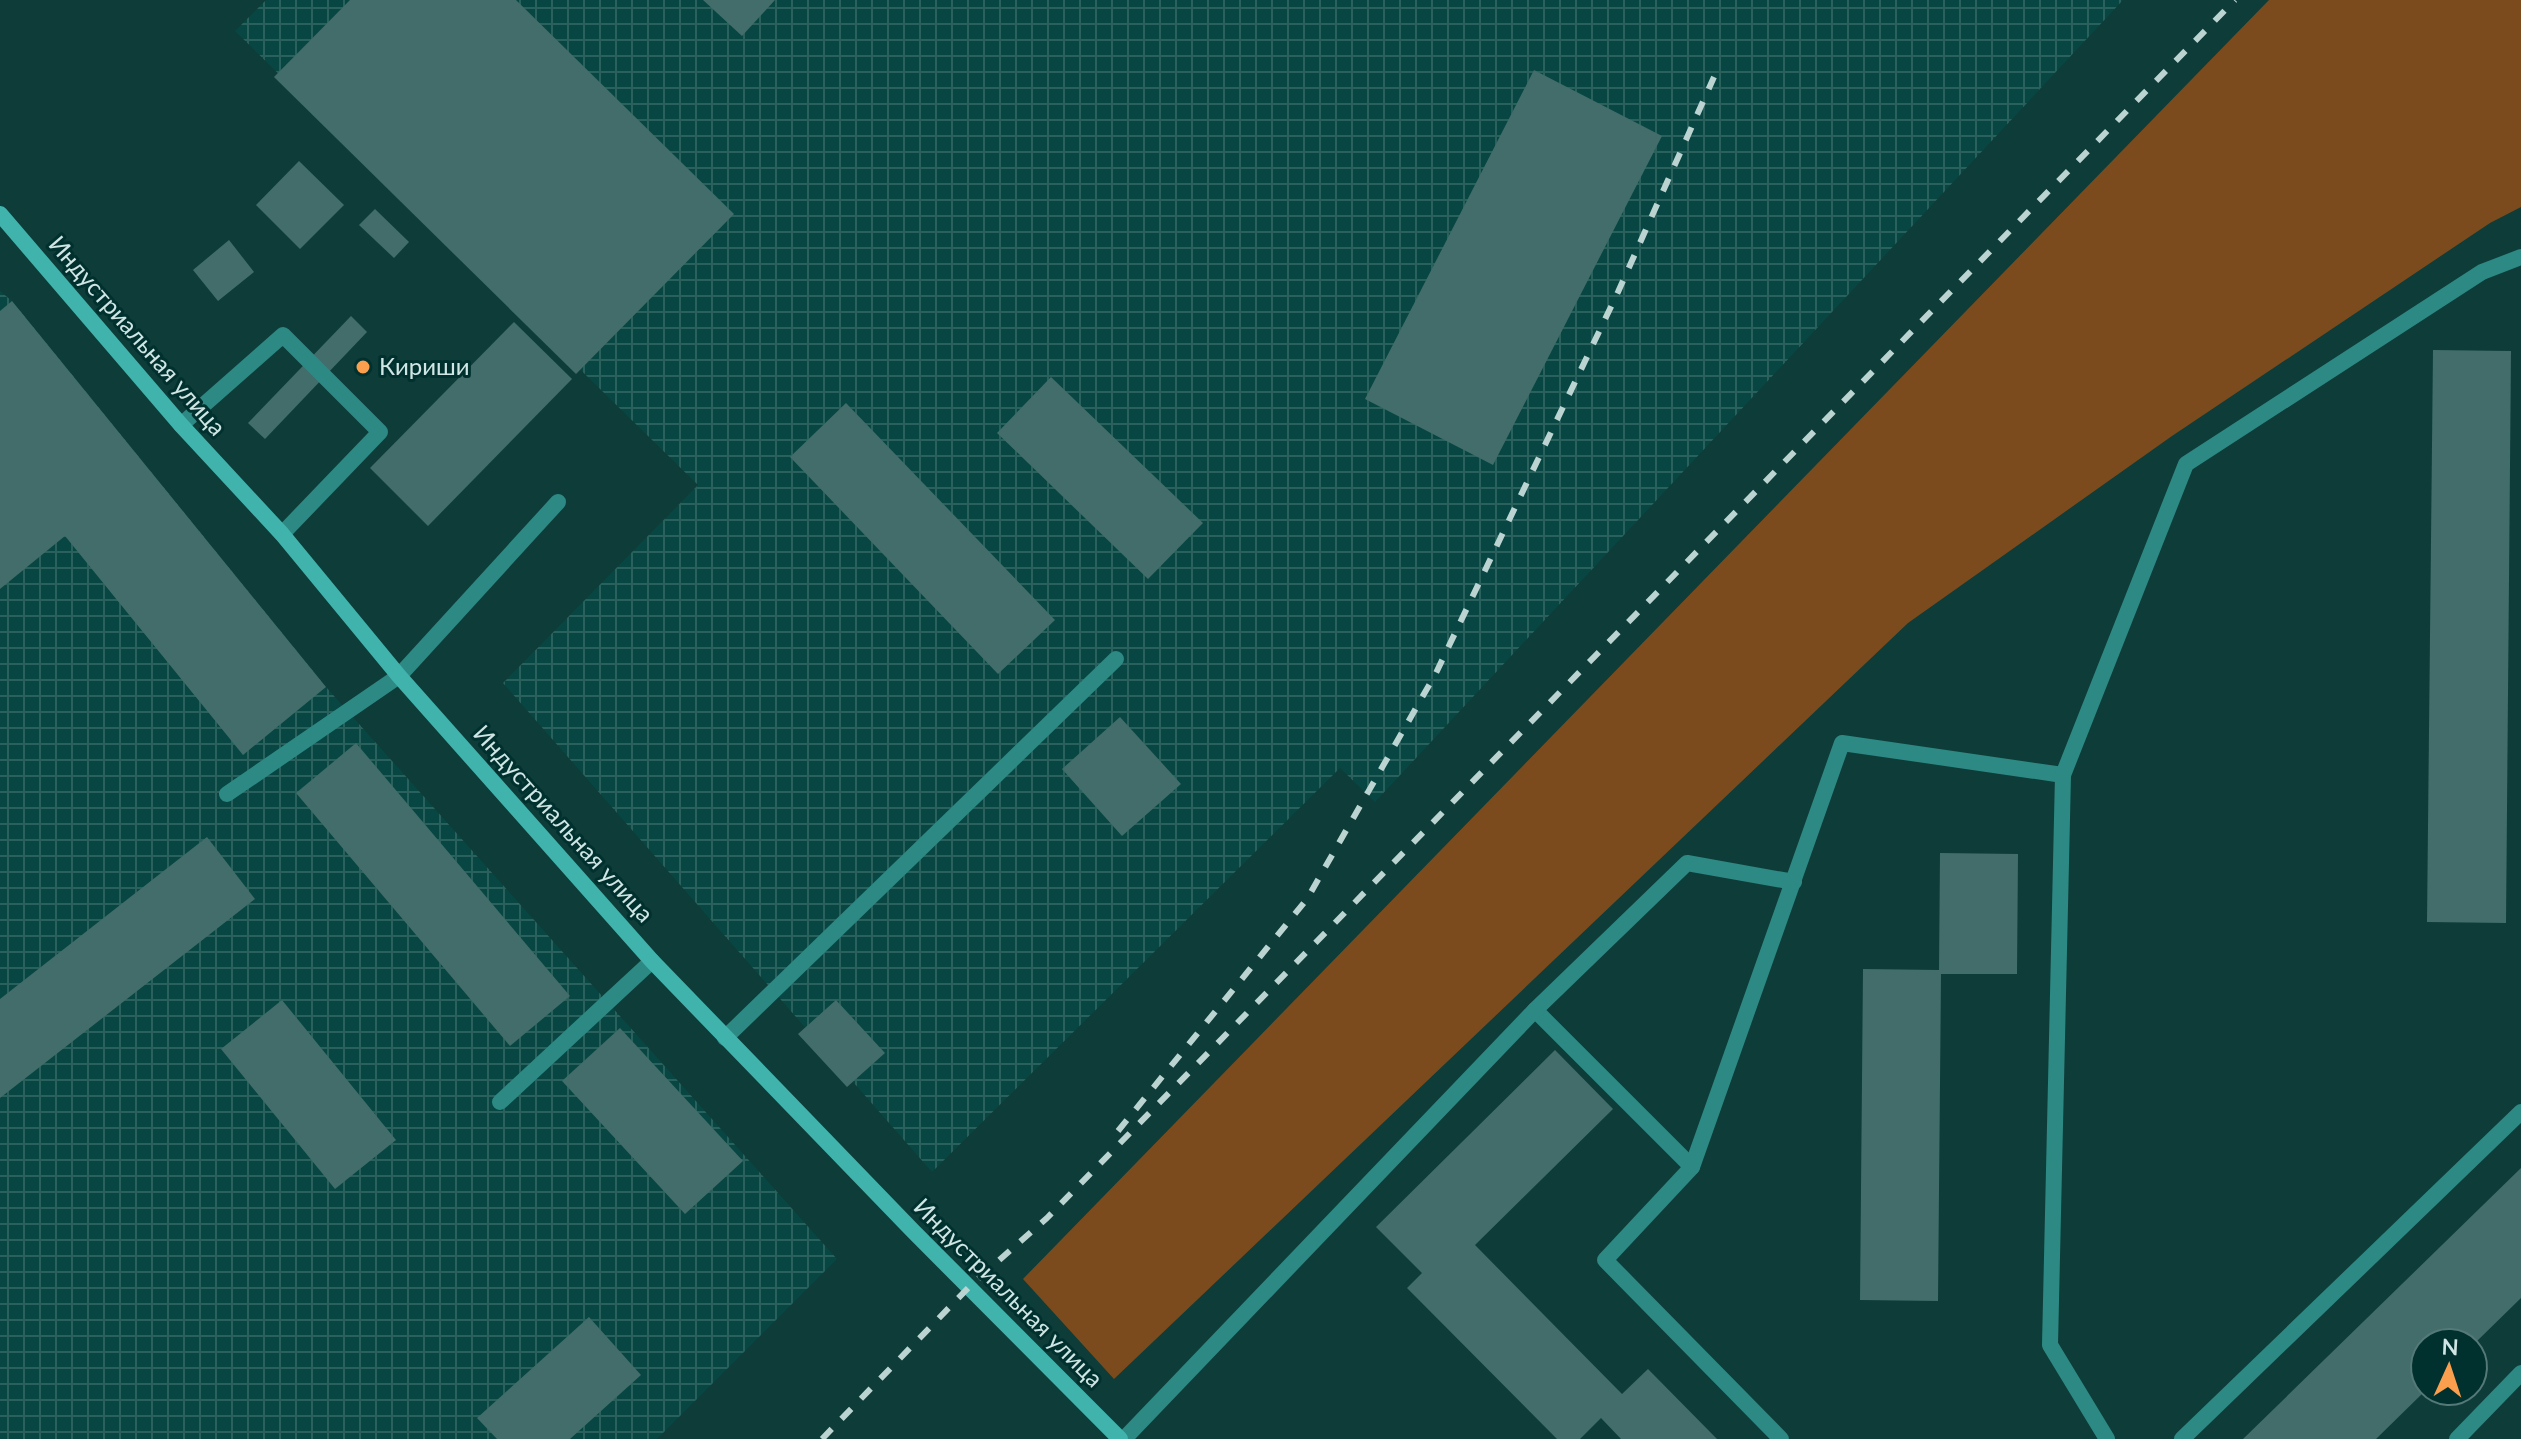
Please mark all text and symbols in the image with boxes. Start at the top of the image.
street label: Индустриальная улица [43,229,233,441]
place label: Кириши [379,351,470,380]
marker: Кириши [354,358,372,376]
street label: Индустриальная улица [468,718,660,928]
street label: Индустриальная улица [909,1191,1110,1392]
north arrow [2409,1327,2489,1407]
text: N [2441,1333,2459,1360]

